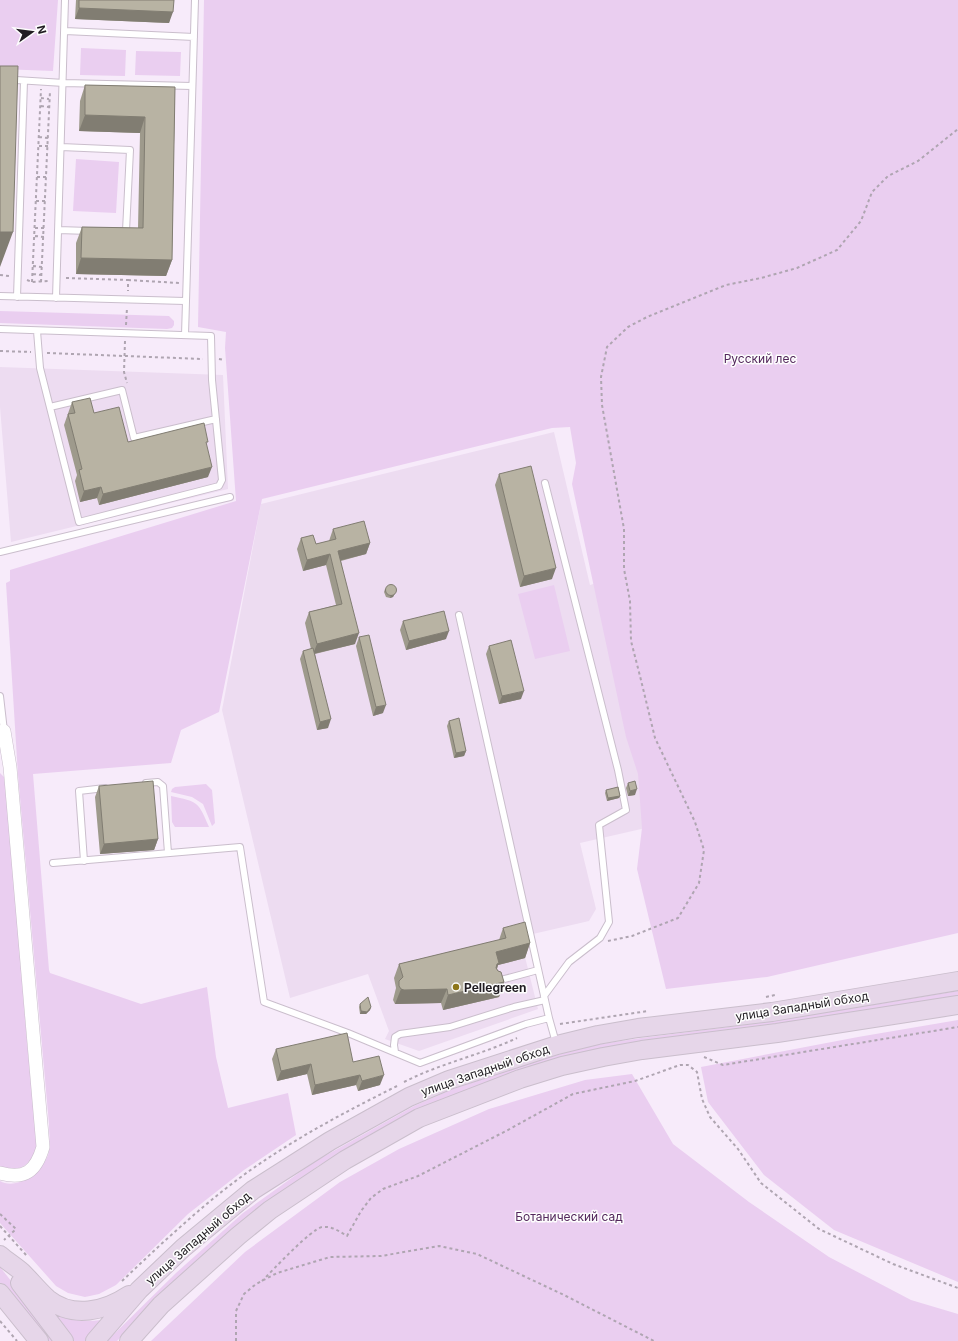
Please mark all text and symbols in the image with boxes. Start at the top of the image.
north arrow [12,12,52,52]
text: N [34,24,50,35]
park label: Русский лес [724,351,796,366]
place label: Pellegreen [464,980,526,995]
marker: Pellegreen [451,982,461,992]
street label: улица Западный обход [734,988,870,1024]
street label: улица Западный обход [419,1041,552,1099]
street label: улица Западный обход [142,1188,254,1288]
park label: Ботанический сад [515,1209,623,1224]

